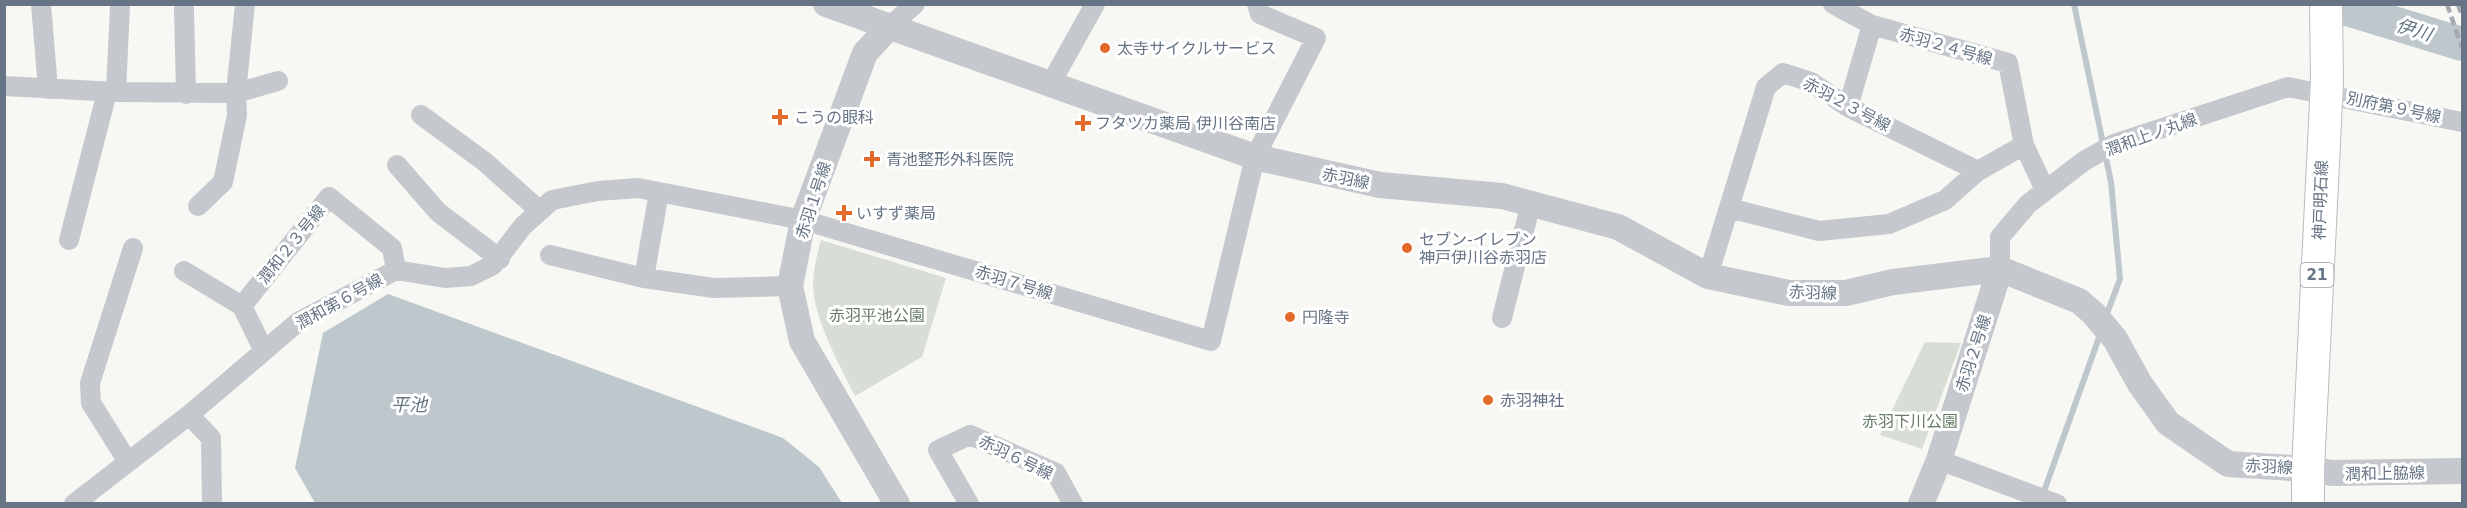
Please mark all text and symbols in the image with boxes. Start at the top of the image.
water label: 伊川 [2394,14,2436,45]
street label: 赤羽２４号線 [1897,24,1995,69]
place label: 太寺サイクルサービス [1117,39,1276,58]
marker: 太寺サイクルサービス [1098,41,1112,55]
street label: 赤羽２３号線 [1800,74,1894,135]
street label: 別府第９号線 [2345,88,2443,127]
marker: こうの眼科 [771,108,789,126]
place label: こうの眼科 [794,108,874,127]
street label: 潤和上ノ丸線 [2103,109,2200,160]
place label: フタツカ薬局 伊川谷南店 [1095,114,1276,133]
marker: フタツカ薬局 伊川谷南店 [1076,116,1090,130]
marker: 青池整形外科医院 [863,150,881,168]
place label: 青池整形外科医院 [886,150,1014,169]
street label: 赤羽１号線 [792,159,835,241]
street label: 神戸明石線 [2310,160,2331,240]
street label: 赤羽線 [1320,164,1371,193]
street label: 潤和２３号線 [254,201,329,288]
place label: いすず薬局 [856,204,936,223]
marker: いすず薬局 [837,206,851,220]
place label: セブン-イレブン 神戸伊川谷赤羽店 [1419,230,1547,267]
marker: セブン-イレブン 神戸伊川谷赤羽店 [1400,241,1414,255]
street label: 赤羽７号線 [973,262,1055,303]
road number: 21 [2300,263,2334,287]
street label: 潤和第６号線 [293,270,386,333]
street label: 赤羽線 [1789,282,1837,303]
park label: 赤羽平池公園 [829,306,925,325]
place label: 円隆寺 [1302,308,1350,327]
marker: 円隆寺 [1283,310,1297,324]
street label: 赤羽２号線 [1952,312,1995,394]
place label: 赤羽神社 [1500,391,1564,410]
marker: 赤羽神社 [1481,393,1495,407]
water label: 平池 [391,394,429,415]
park label: 赤羽下川公園 [1862,412,1958,431]
street label: 赤羽６号線 [976,431,1056,484]
street label: 赤羽線 [2245,456,2293,477]
street label: 潤和上脇線 [2345,463,2425,484]

